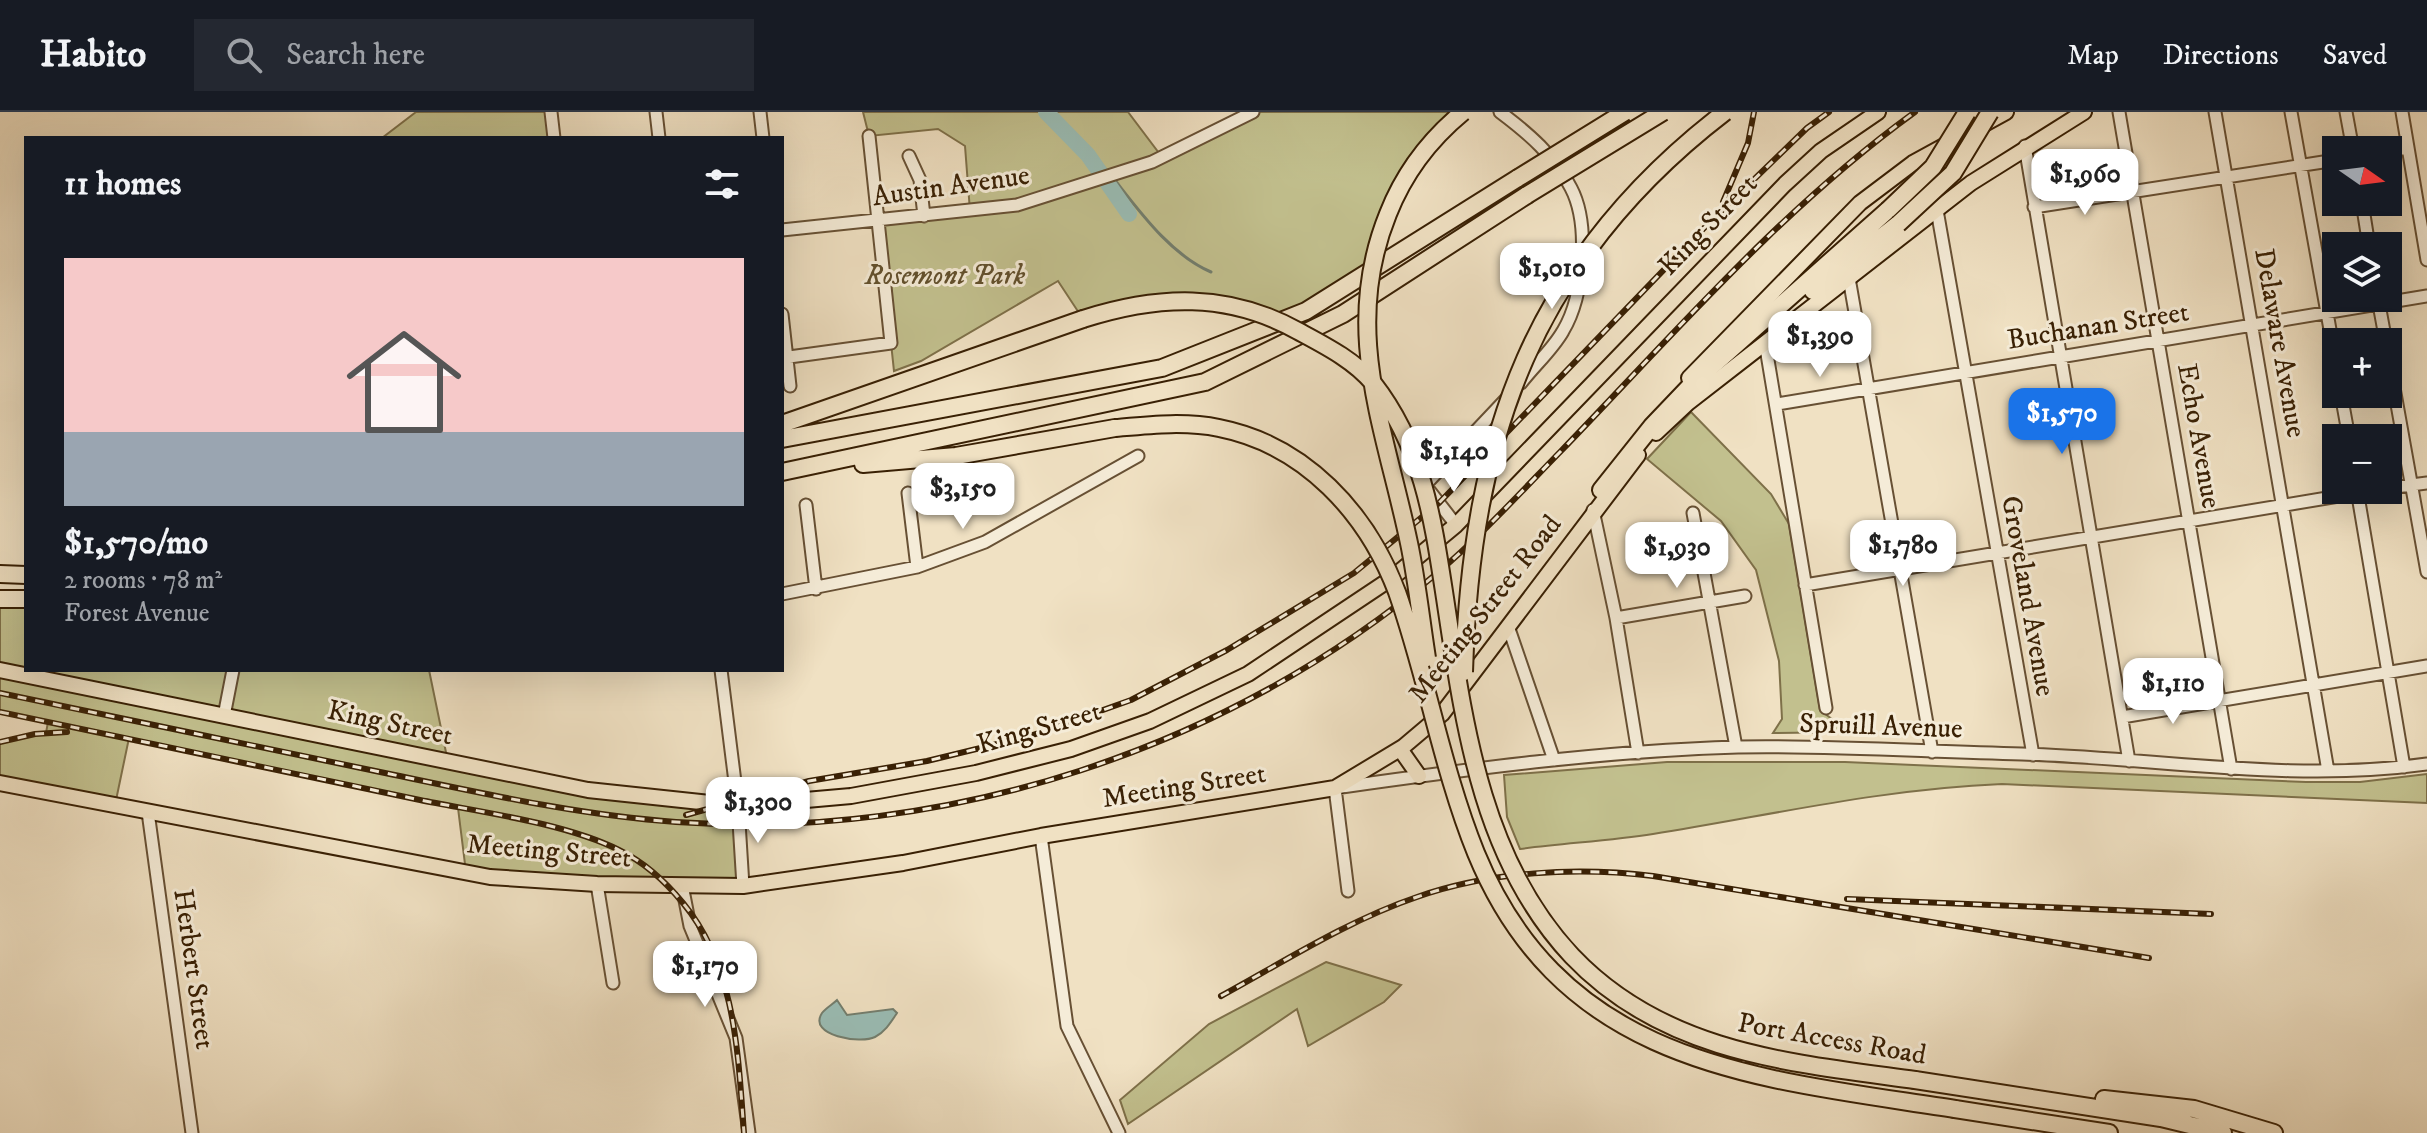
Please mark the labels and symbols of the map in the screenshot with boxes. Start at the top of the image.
north arrow [2322,136,2402,216]
pin: $1,960 [2020,149,2150,217]
street label: Austin Avenue [870,158,1032,214]
street label: King Street [1651,167,1765,283]
pin: $1,010 [1487,243,1617,311]
street label: Delaware Avenue [2246,246,2314,440]
park label: Rosemont Park [864,258,1026,293]
street label: Buchanan Street [2005,294,2191,358]
pin: $1,390 [1755,311,1885,379]
street label: Echo Avenue [2169,361,2229,511]
pin: $1,570 [1997,388,2127,456]
pin: $1,140 [1389,426,1519,494]
pin: $3,150 [898,463,1028,531]
street label: Groveland Avenue [1993,493,2063,699]
street label: Meeting Street Road [1401,508,1569,710]
pin: $1,780 [1838,520,1968,588]
pin: $1,930 [1612,522,1742,590]
pin: $1,110 [2108,658,2238,726]
street label: King Street [324,693,456,753]
street label: King Street [973,694,1105,762]
street label: Spruill Avenue [1799,706,1963,746]
street label: Meeting Street [1100,756,1268,816]
pin: $1,300 [693,777,823,845]
street label: Meeting Street [465,826,633,876]
street label: Herbert Street [165,887,223,1051]
pin: $1,170 [640,941,770,1009]
street label: Port Access Road [1735,1005,1929,1073]

